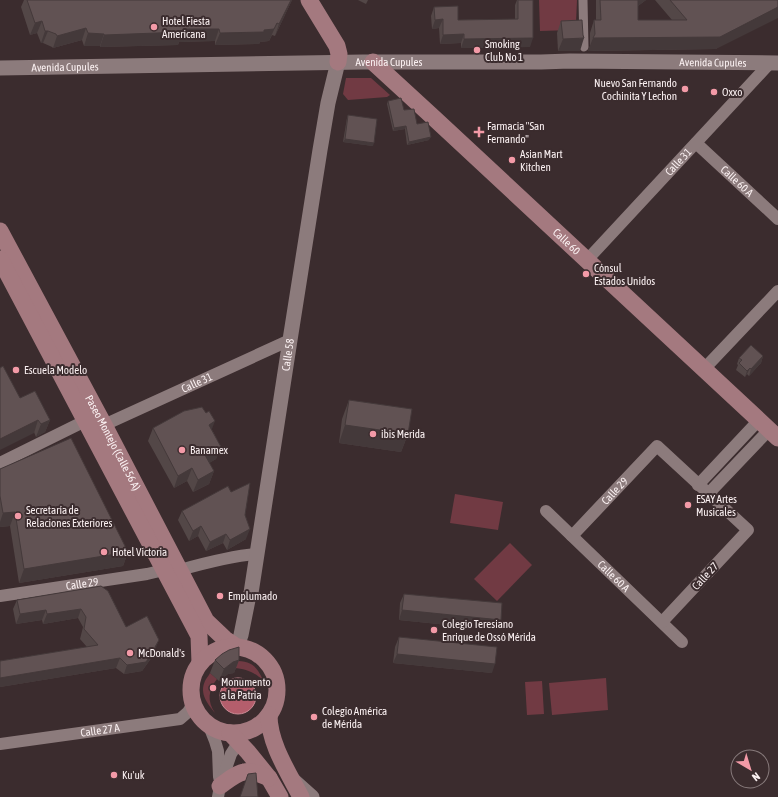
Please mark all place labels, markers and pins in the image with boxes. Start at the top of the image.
place label: Hotel Fiesta Americana [162,15,210,40]
marker: Hotel Fiesta Americana [149,22,159,32]
place label: Smoking Club No 1 [485,38,523,63]
marker: Smoking Club No 1 [472,45,482,55]
place label: Nuevo San Fernando Cochinita Y Lechon [594,77,677,102]
marker: Nuevo San Fernando Cochinita Y Lechon [680,84,690,94]
place label: Oxxo [722,86,742,98]
marker: Oxxo [709,87,719,97]
place label: Farmacia "San Fernando" [487,120,545,145]
marker: Farmacia "San Fernando" [474,127,484,137]
place label: Asian Mart Kitchen [520,148,563,173]
marker: Asian Mart Kitchen [507,155,517,165]
place label: Cónsul Estados Unidos [594,262,655,287]
marker: Cónsul Estados Unidos [581,269,591,279]
place label: Escuela Modelo [24,364,87,376]
marker: Escuela Modelo [11,365,21,375]
place label: ibis Merida [381,428,425,440]
marker: ibis Merida [368,429,378,439]
place label: Banamex [190,444,229,456]
marker: Banamex [177,445,187,455]
place label: ESAY Artes Musicales [696,493,737,518]
marker: ESAY Artes Musicales [683,500,693,510]
place label: Secretaría de Relaciones Exteriores [26,504,112,529]
marker: Secretaría de Relaciones Exteriores [13,511,23,521]
place label: Hotel Victoria [112,546,167,558]
marker: Hotel Victoria [99,547,109,557]
place label: Emplumado [228,590,277,602]
marker: Emplumado [215,591,225,601]
place label: Colegio Teresiano Enrique de Ossó Mérida [442,618,536,643]
marker: Colegio Teresiano Enrique de Ossó Mérida [429,625,439,635]
place label: McDonald's [138,647,185,659]
marker: McDonald's [125,648,135,658]
place label: Monumento a la Patria [221,676,271,701]
marker: Monumento a la Patria [208,683,218,693]
place label: Colegio América de Mérida [322,705,387,730]
marker: Colegio América de Mérida [309,712,319,722]
place label: Ku'uk [122,769,145,781]
marker: Ku'uk [109,770,119,780]

